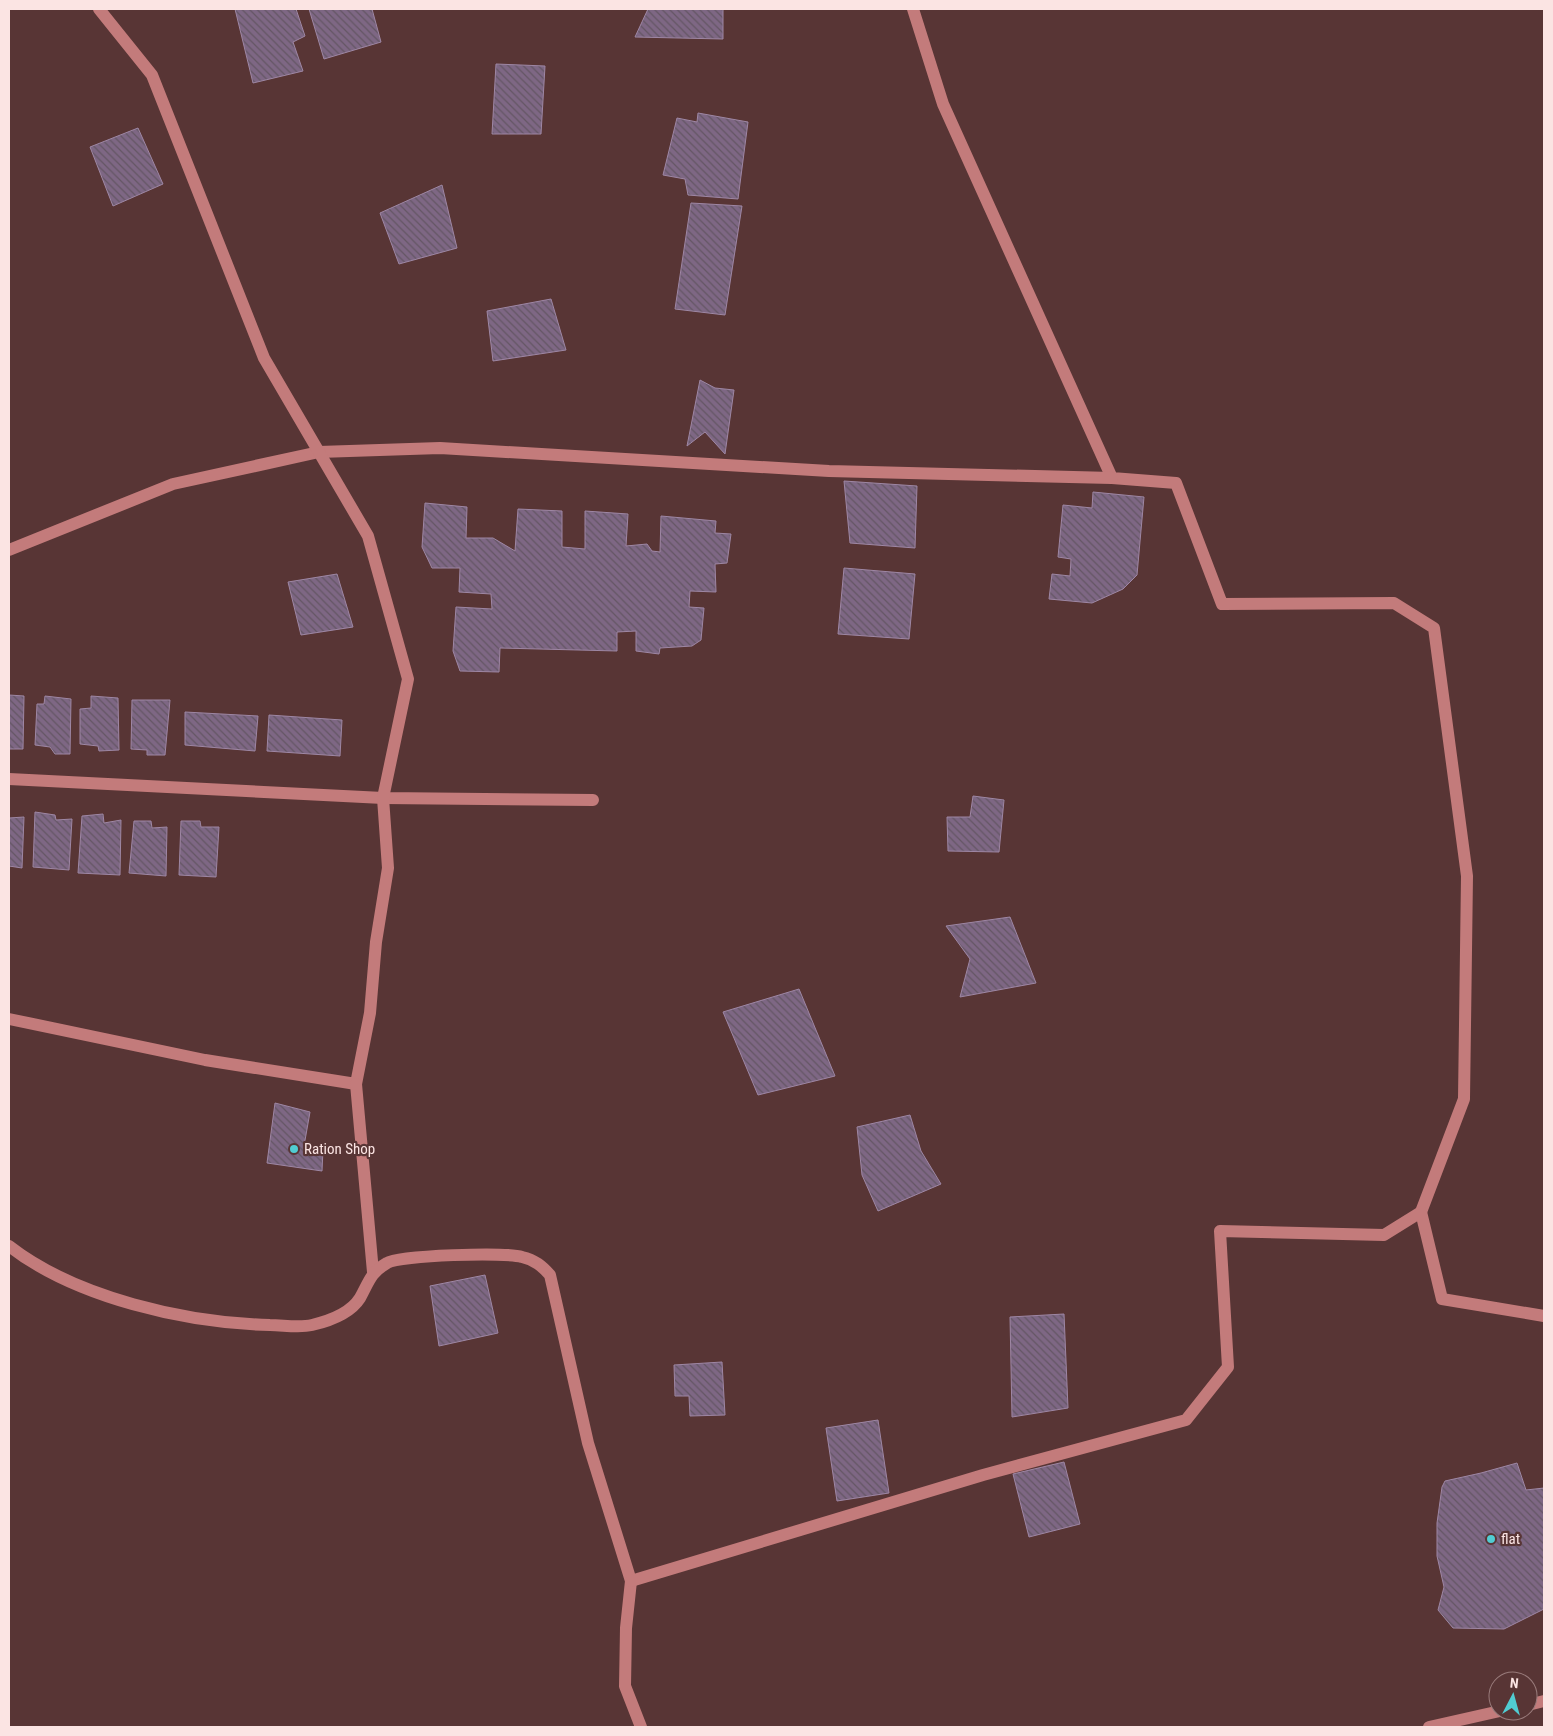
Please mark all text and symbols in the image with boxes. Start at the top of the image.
place label: Ration Shop [304,1140,375,1158]
marker: Ration Shop [288,1143,300,1155]
place label: flat [1501,1530,1520,1548]
marker: flat [1485,1533,1497,1545]
north arrow [1488,1671,1538,1721]
text: N [1509,1675,1519,1691]

